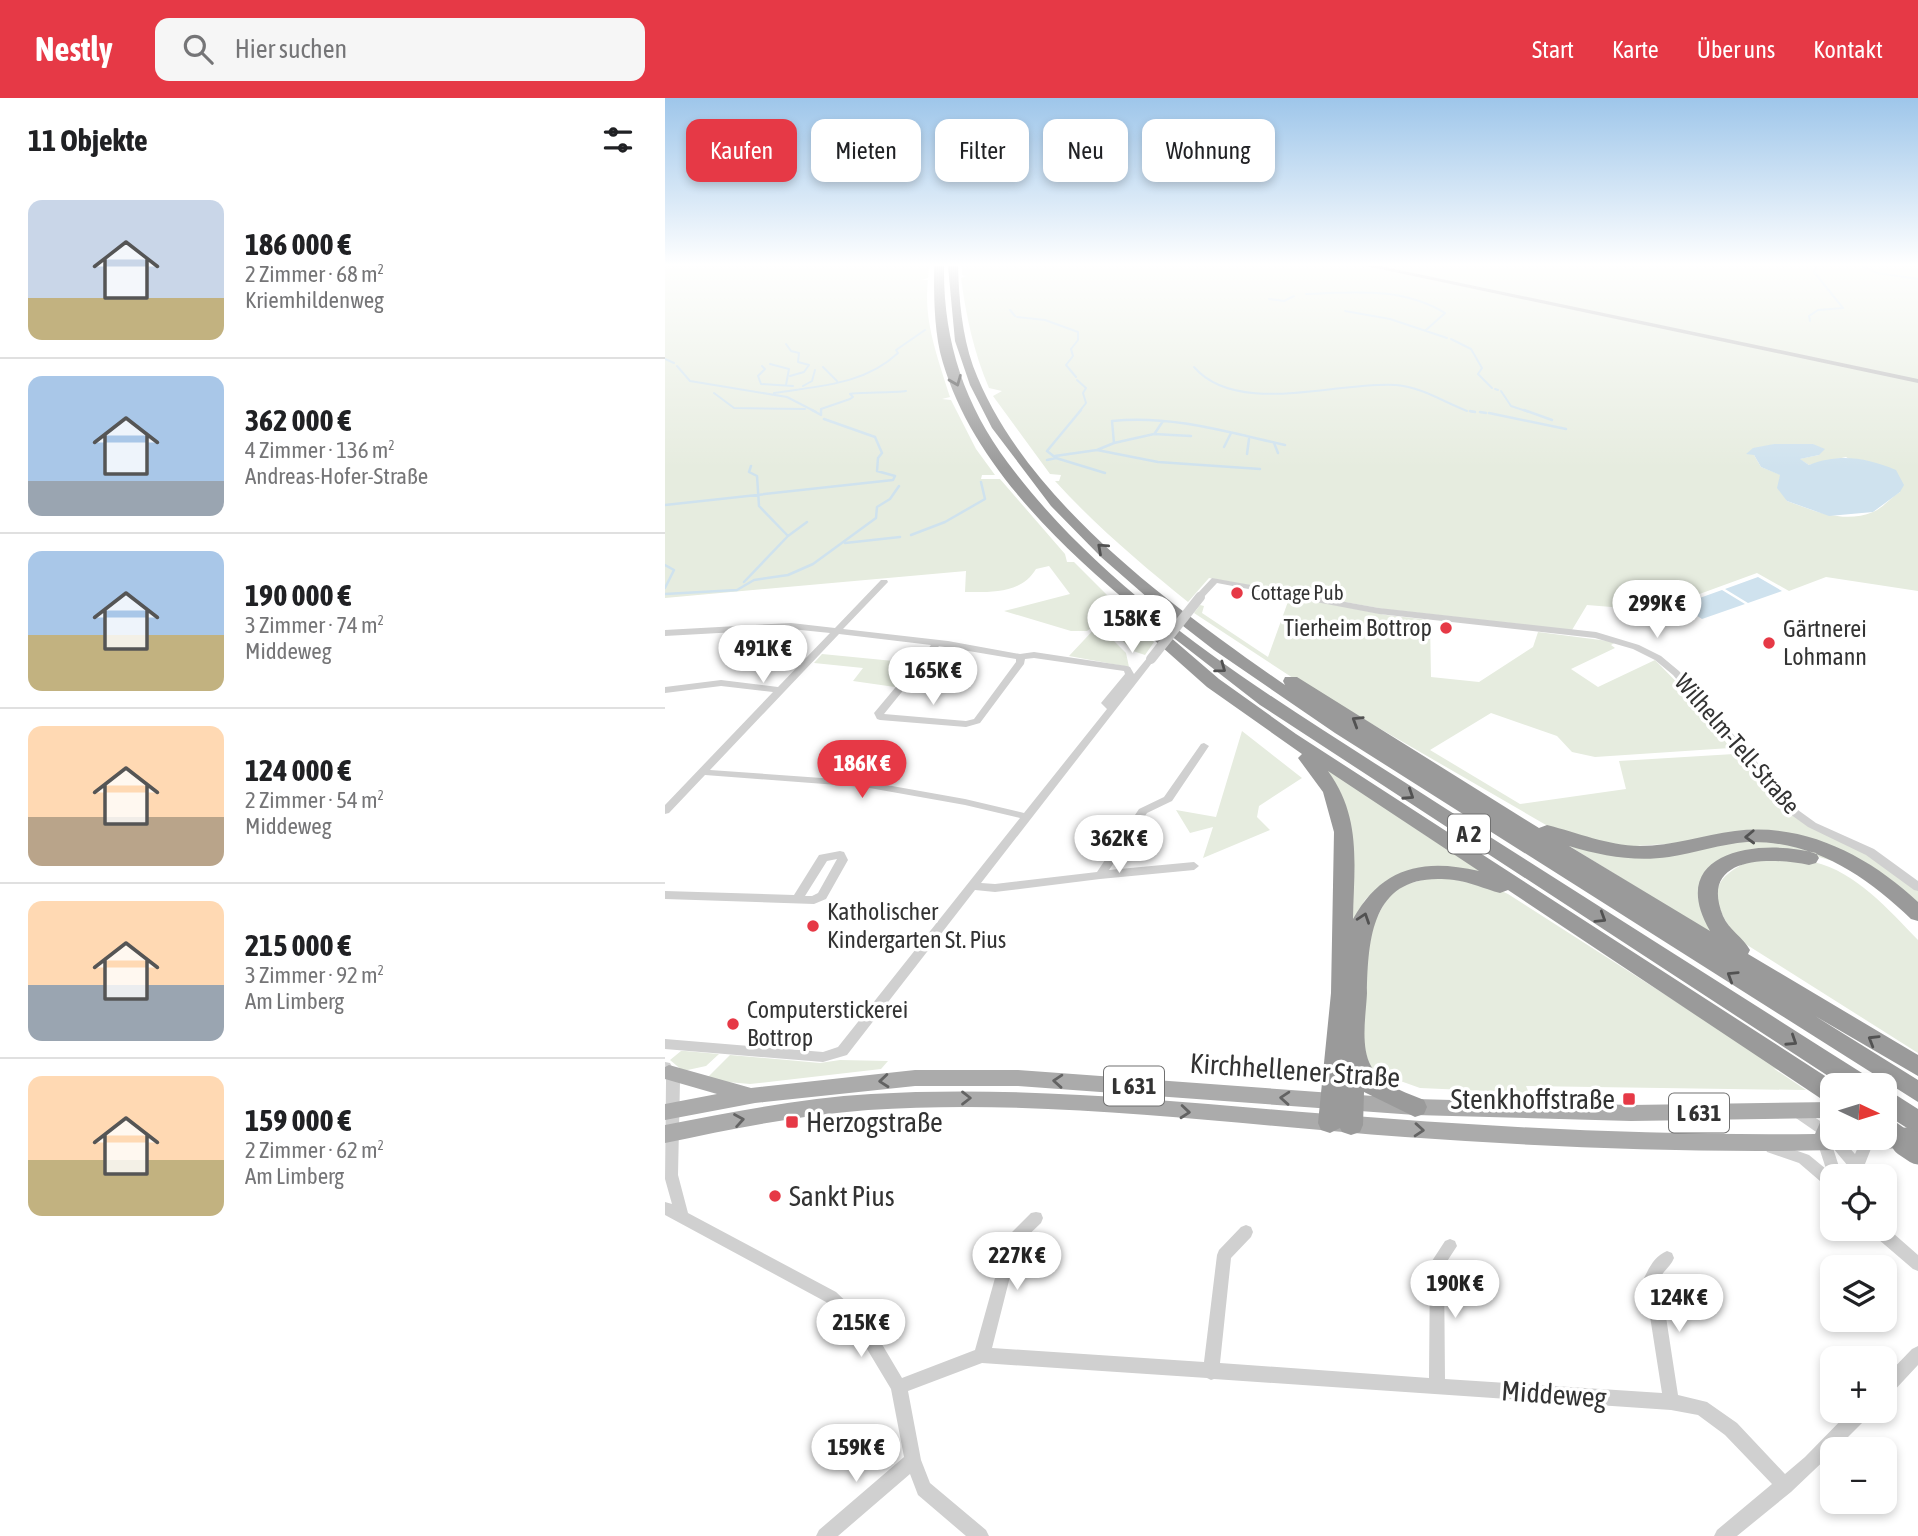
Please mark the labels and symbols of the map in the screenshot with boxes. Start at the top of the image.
one-way arrow [948,374,962,386]
one-way arrow [1097,543,1110,556]
place label: Cottage Pub [1251,580,1344,604]
pin: 299K € [1600,580,1714,640]
marker: Cottage Pub [1229,585,1245,601]
pin: 158K € [1075,596,1189,655]
place label: Tierheim Bottrop [1284,614,1432,641]
place label: Gärtnerei Lohmann [1783,615,1867,670]
marker: Tierheim Bottrop [1438,620,1454,636]
pin: 491K € [706,626,820,685]
marker: Gärtnerei Lohmann [1761,635,1777,651]
pin: 165K € [876,648,990,707]
one-way arrow [1213,660,1226,672]
street label: Wilhelm-Tell-Straße [1669,668,1805,819]
one-way arrow [1351,716,1364,729]
pin: 186K € [805,740,919,800]
one-way arrow [1402,787,1415,800]
road number: A 2 [1448,814,1490,854]
pin: 362K € [1062,816,1176,875]
one-way arrow [1745,829,1755,845]
place label: Katholischer Kindergarten St. Pius [827,898,1006,953]
one-way arrow [1593,909,1606,922]
one-way arrow [1356,912,1370,924]
marker: Katholischer Kindergarten St. Pius [805,918,821,934]
one-way arrow [1727,971,1740,984]
place label: Computerstickerei Bottrop [747,996,908,1051]
marker: Computerstickerei Bottrop [725,1016,741,1032]
one-way arrow [1785,1033,1798,1046]
one-way arrow [1868,1036,1881,1049]
street label: Kirchhellener Straße [1189,1047,1401,1093]
road number: L 631 [1104,1066,1164,1105]
one-way arrow [878,1073,889,1088]
one-way arrow [1052,1073,1063,1088]
north arrow [1820,1073,1897,1150]
place label: Stenkhoffstraße [1450,1083,1615,1115]
one-way arrow [961,1090,971,1106]
one-way arrow [1279,1091,1290,1106]
marker: Stenkhoffstraße [1621,1091,1637,1107]
road number: L 631 [1669,1094,1729,1132]
one-way arrow [1180,1104,1191,1119]
place label: Herzogstraße [806,1106,943,1138]
one-way arrow [733,1113,745,1128]
marker: Herzogstraße [784,1114,800,1130]
one-way arrow [1414,1122,1425,1137]
place label: Sankt Pius [789,1180,895,1212]
marker: Sankt Pius [767,1188,783,1204]
pin: 227K € [960,1232,1074,1292]
pin: 190K € [1398,1260,1512,1320]
pin: 124K € [1622,1274,1736,1334]
pin: 215K € [804,1300,918,1359]
street label: Middeweg [1500,1374,1608,1414]
pin: 159K € [799,1424,913,1484]

